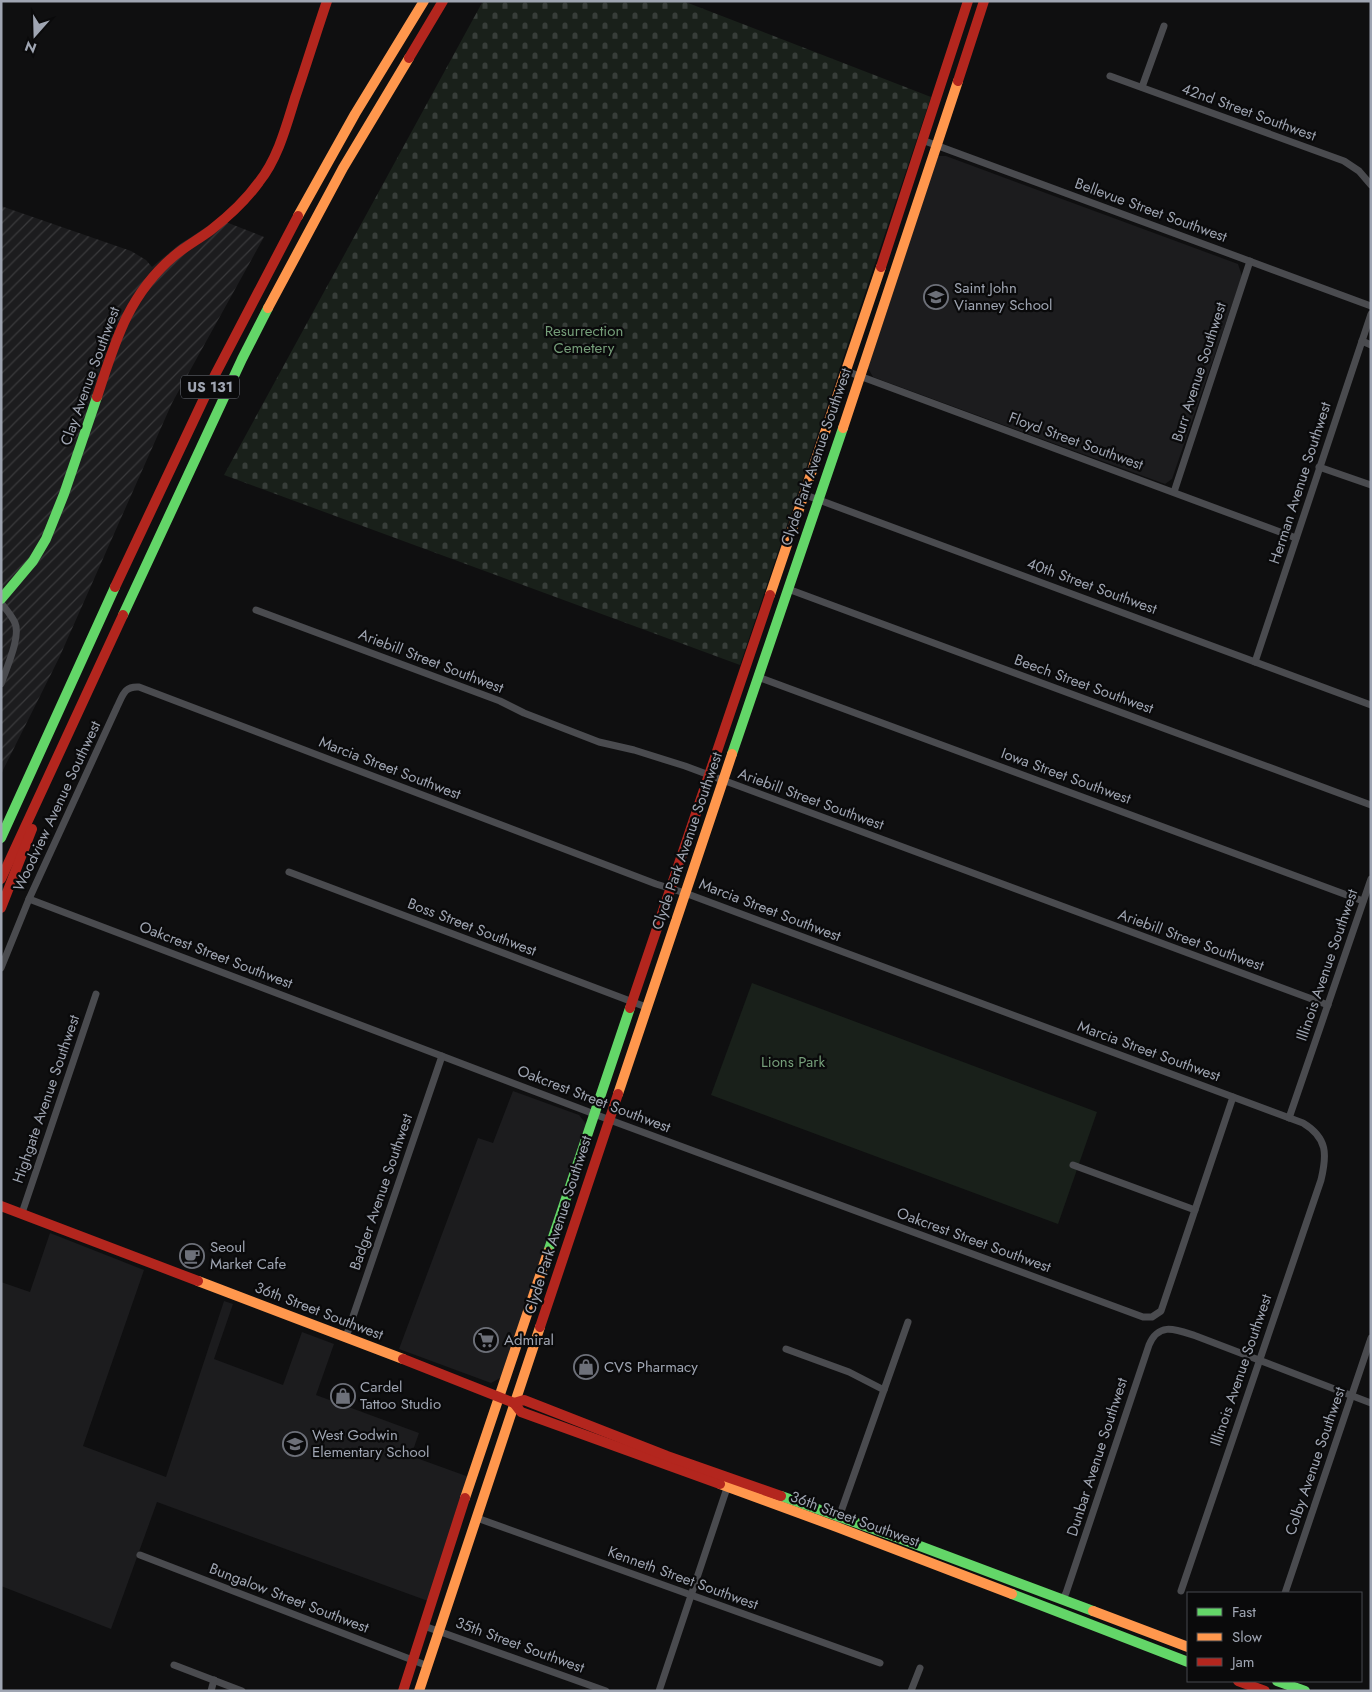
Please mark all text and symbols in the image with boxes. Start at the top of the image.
north arrow [10,10,60,60]
text: N [22,36,39,59]
street label: 42nd Street Southwest [1179,77,1320,147]
street label: Bellevue Street Southwest [1072,172,1231,248]
place label: Saint John Vianney School [954,277,1052,316]
school or university icon: Saint John Vianney School [923,284,949,310]
street label: Burr Avenue Southwest [1166,299,1232,444]
street label: Clay Avenue Southwest [55,303,125,448]
park label: Resurrection Cemetery [545,320,623,359]
street label: Clyde Park Avenue Southwest [775,365,857,549]
road number: US 131 [181,376,239,398]
street label: Herman Avenue Southwest [1263,399,1337,567]
street label: Floyd Street Southwest [1006,406,1147,476]
street label: 40th Street Southwest [1024,552,1161,620]
street label: Ariebill Street Southwest [355,623,507,699]
street label: Beech Street Southwest [1011,649,1157,720]
street label: Woodview Avenue Southwest [8,717,106,895]
street label: Marcia Street Southwest [316,731,465,805]
street label: Iowa Street Southwest [998,742,1134,810]
street label: Clyde Park Avenue Southwest [646,749,728,933]
street label: Ariebill Street Southwest [735,762,887,836]
street label: Marcia Street Southwest [696,873,845,947]
street label: Illinois Avenue Southwest [1291,886,1363,1044]
street label: Boss Street Southwest [404,892,540,962]
street label: Ariebill Street Southwest [1115,903,1267,977]
street label: Oakcrest Street Southwest [136,916,296,995]
street label: Highgate Avenue Southwest [7,1011,85,1186]
street label: Marcia Street Southwest [1075,1015,1224,1087]
park label: Lions Park [761,1051,825,1073]
street label: Oakcrest Street Southwest [514,1060,674,1139]
street label: Badger Avenue Southwest [344,1110,418,1273]
street label: Clyde Park Avenue Southwest [519,1132,597,1317]
street label: Oakcrest Street Southwest [894,1202,1055,1278]
place label: Seoul Market Cafe [210,1236,286,1275]
cafe icon: Seoul Market Cafe [179,1243,205,1269]
street label: 36th Street Southwest [252,1276,387,1346]
street label: Illinois Avenue Southwest [1205,1291,1277,1449]
supermarket icon: Admiral [473,1327,499,1353]
place label: Admiral [504,1329,554,1351]
shop icon: CVS Pharmacy [573,1354,599,1380]
place label: CVS Pharmacy [604,1356,698,1378]
street label: Dunbar Avenue Southwest [1061,1374,1133,1539]
place label: Cardel Tattoo Studio [360,1376,441,1415]
shop icon: Cardel Tattoo Studio [330,1383,356,1409]
street label: Colby Avenue Southwest [1279,1383,1351,1538]
place label: West Godwin Elementary School [312,1424,429,1463]
school or university icon: West Godwin Elementary School [282,1431,308,1457]
street label: 36th Street Southwest [787,1485,923,1553]
street label: Kenneth Street Southwest [605,1541,762,1616]
street label: Bungalow Street Southwest [206,1557,372,1639]
legend [1187,1592,1362,1682]
text: Fast [1232,1601,1256,1623]
street label: 35th Street Southwest [452,1611,588,1679]
text: Slow [1232,1626,1263,1648]
text: Jam [1230,1651,1255,1673]

